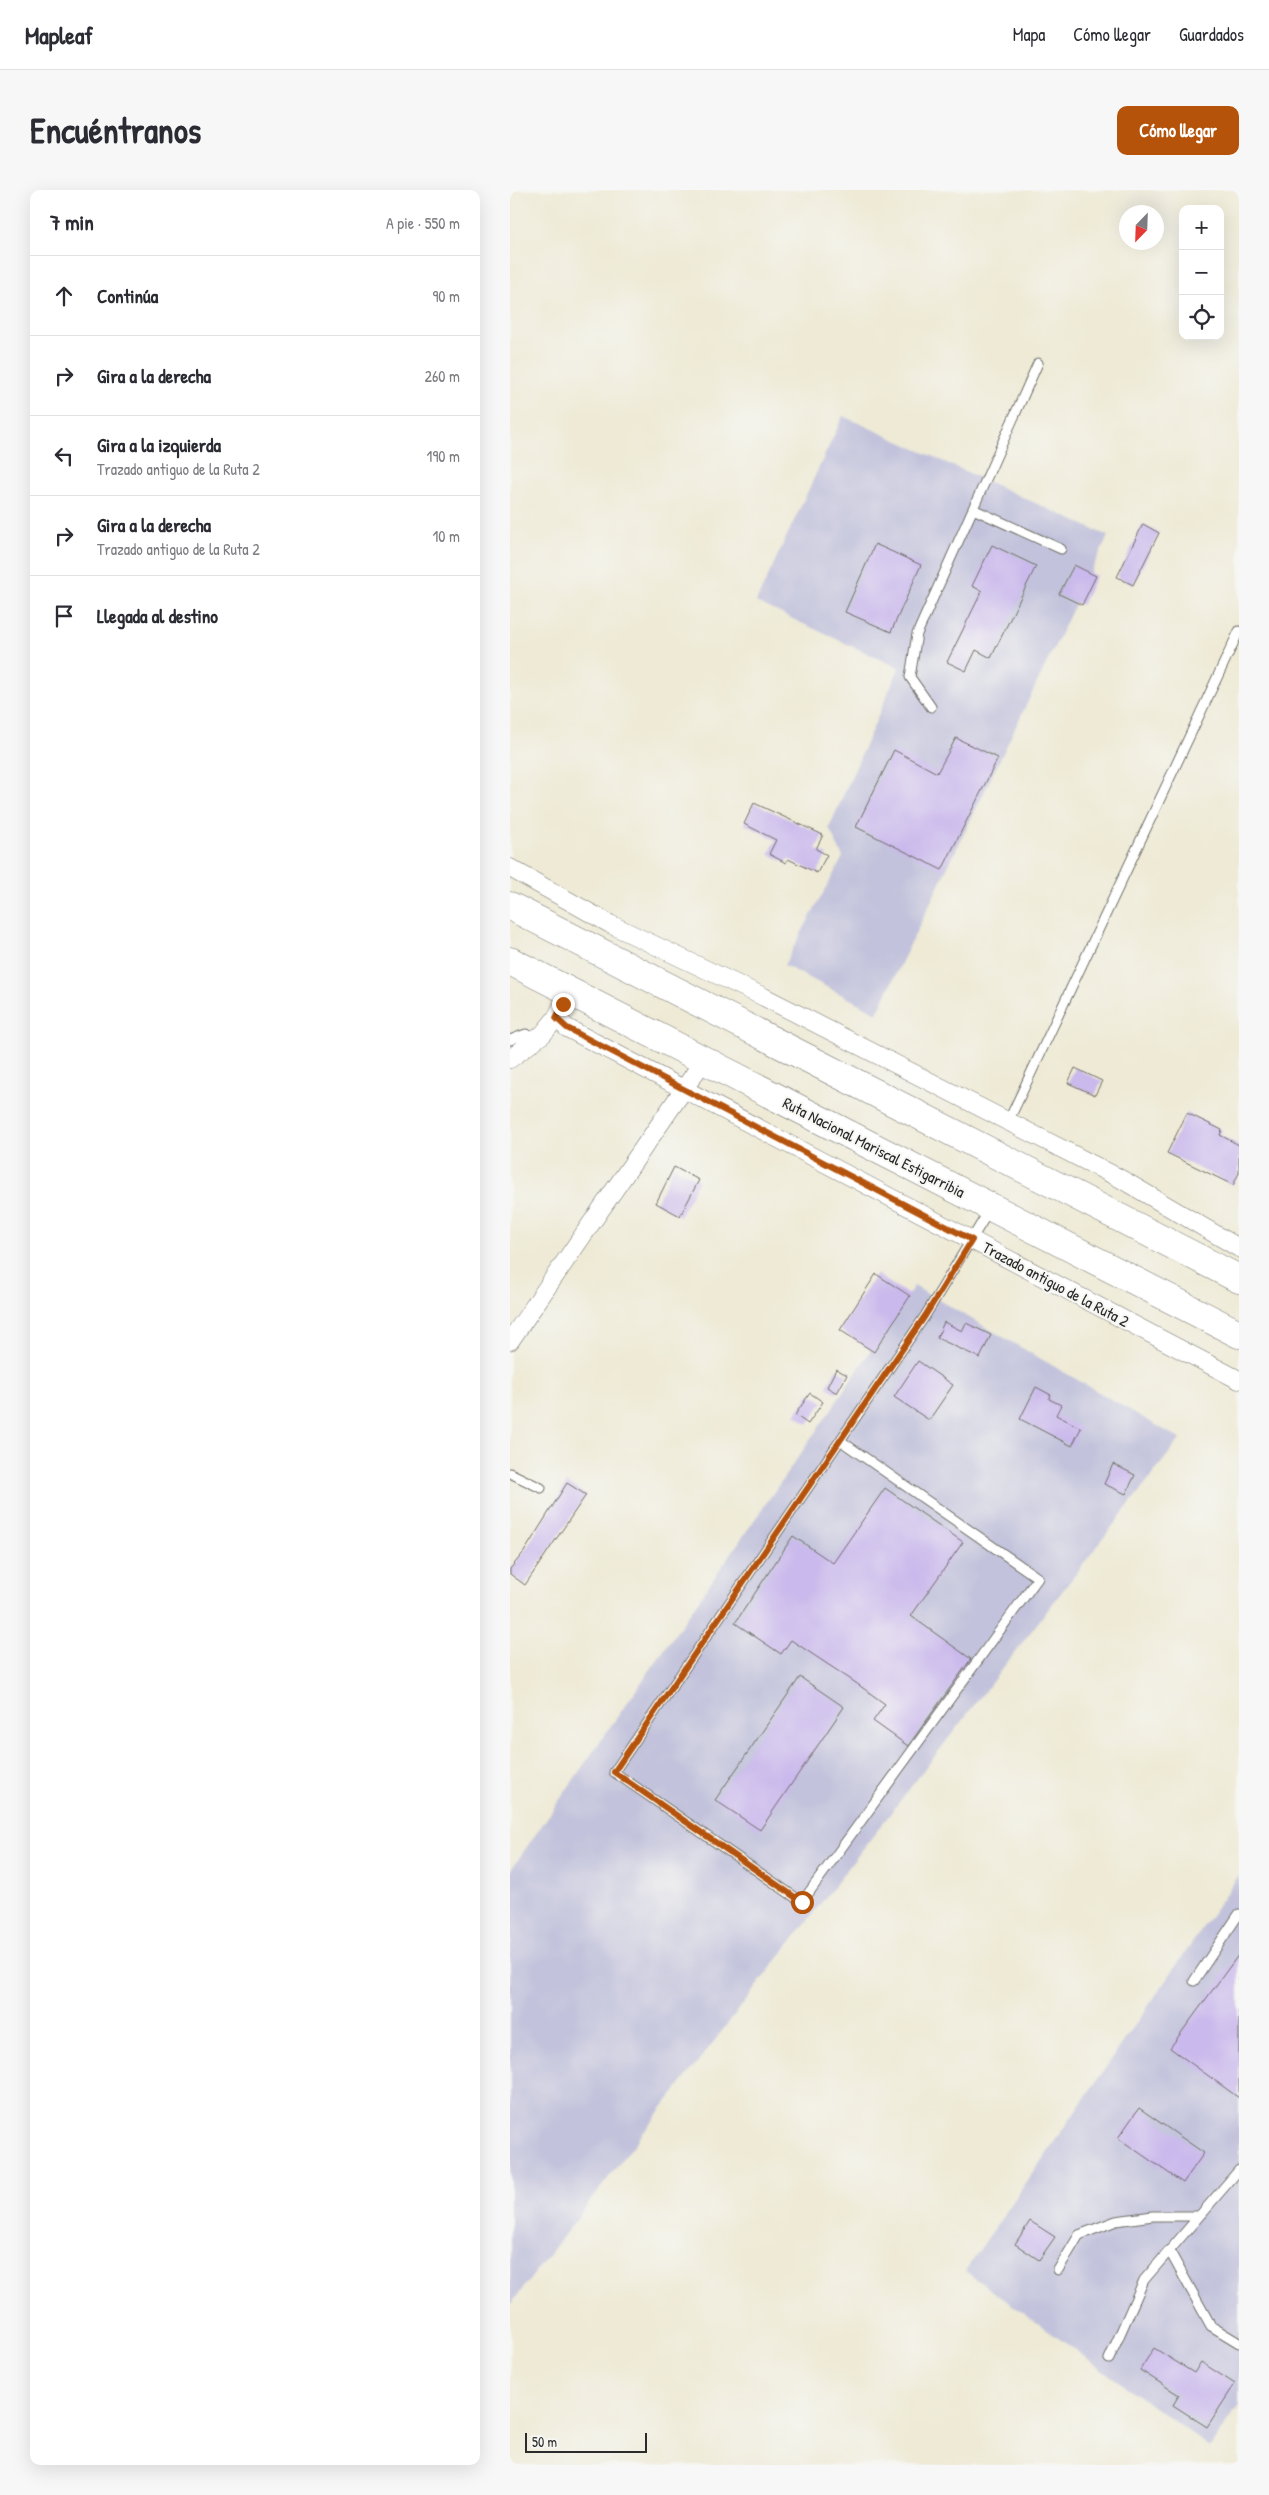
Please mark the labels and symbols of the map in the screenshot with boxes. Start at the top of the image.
north arrow [1119,205,1164,250]
route end [552,993,575,1016]
street label: Ruta Nacional Mariscal Estigarribia [779,1091,969,1203]
street label: Trazado antiguo de la Ruta 2 [979,1236,1133,1332]
route start [791,1891,814,1914]
scale bar [525,2430,648,2453]

